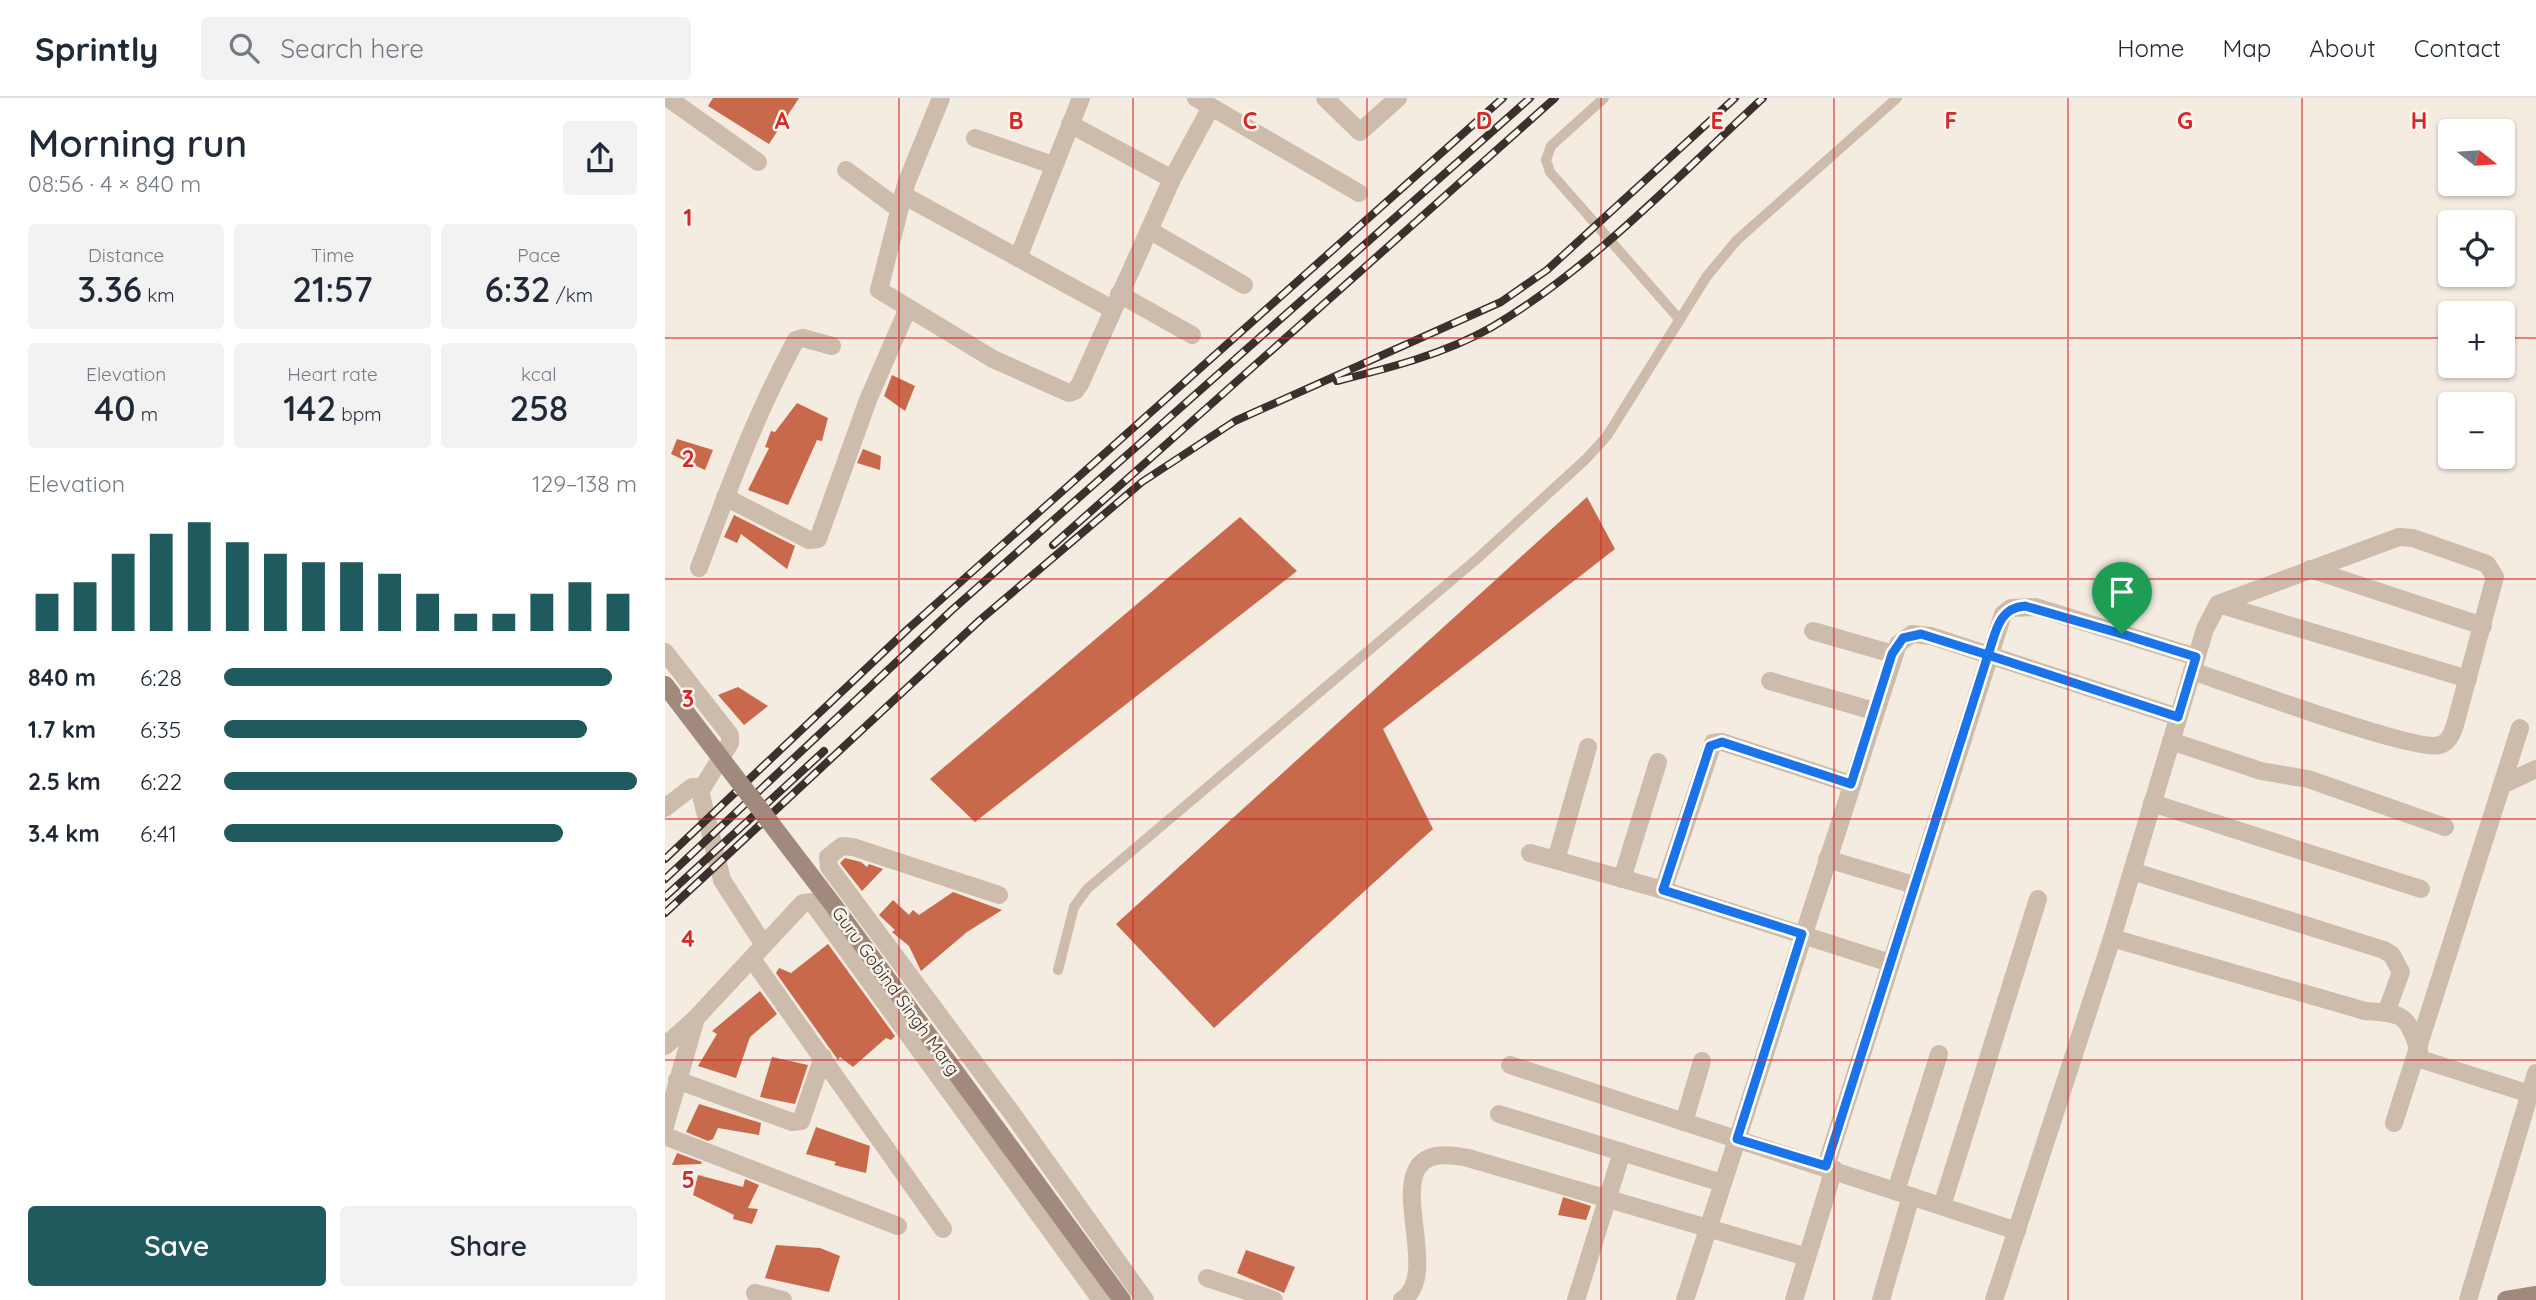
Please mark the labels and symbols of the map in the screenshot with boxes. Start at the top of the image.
text: A [775,106,790,135]
text: B [1008,106,1024,135]
text: C [1243,106,1257,135]
text: D [1476,106,1492,135]
text: E [1710,106,1724,135]
text: F [1945,106,1957,135]
text: G [2177,106,2193,135]
text: H [2411,106,2427,135]
north arrow [2438,119,2515,196]
text: 1 [684,203,692,232]
text: 2 [681,444,695,473]
pin [2092,562,2152,634]
text: 3 [682,684,694,713]
street label: Guru Gobind Singh Marg [827,902,965,1080]
text: 4 [681,924,695,953]
text: 5 [681,1165,695,1194]

